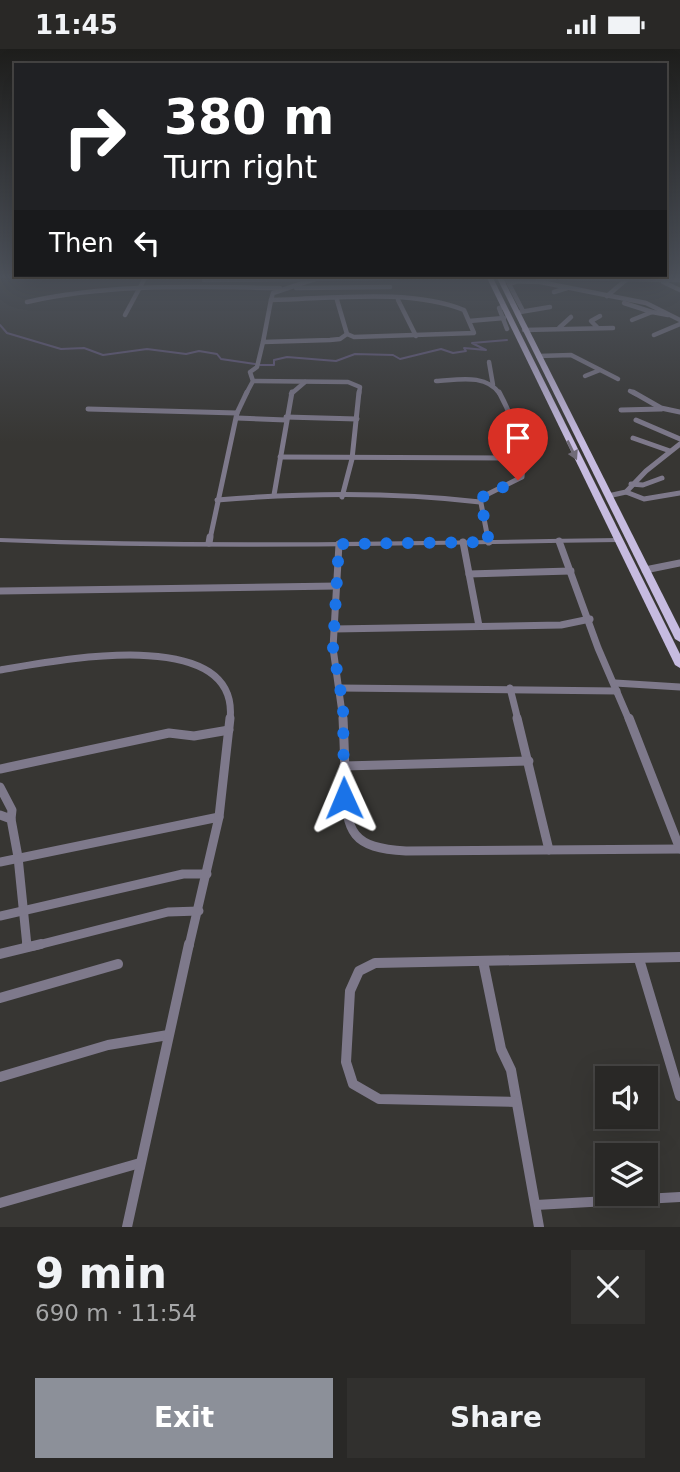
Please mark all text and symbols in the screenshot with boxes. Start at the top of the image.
text: 11:45 [35,10,118,40]
text: 380 m [164,89,334,146]
icon: right [49,91,140,182]
text: Turn right [164,148,317,186]
icon: left [128,224,166,262]
text: Then [49,228,114,258]
pin [488,408,548,480]
icon: arrive [499,419,537,457]
one-way arrow [566,440,578,460]
position arrow [307,761,381,835]
map controls [595,1066,658,1206]
button: sound [595,1066,658,1129]
button: layers [595,1143,658,1206]
text: 9 min [35,1249,167,1298]
button: close [571,1250,645,1324]
text: 690 m · 11:54 [35,1300,197,1326]
button: Exit [35,1378,333,1458]
button: Share [347,1378,645,1458]

